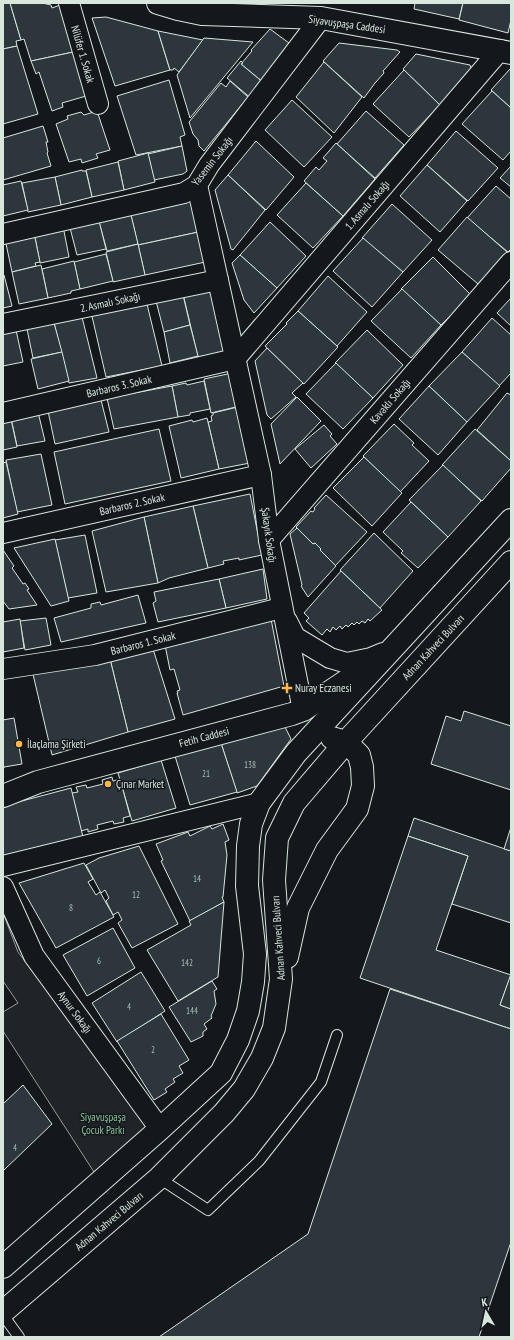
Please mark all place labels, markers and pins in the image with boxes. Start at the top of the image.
place label: Nuray Eczanesi [295,681,352,695]
marker: Nuray Eczanesi [282,683,292,693]
place label: İlaçlama Şirketi [27,737,86,751]
marker: İlaçlama Şirketi [14,739,24,749]
place label: Çınar Market [116,777,164,791]
marker: Çınar Market [103,779,113,789]

